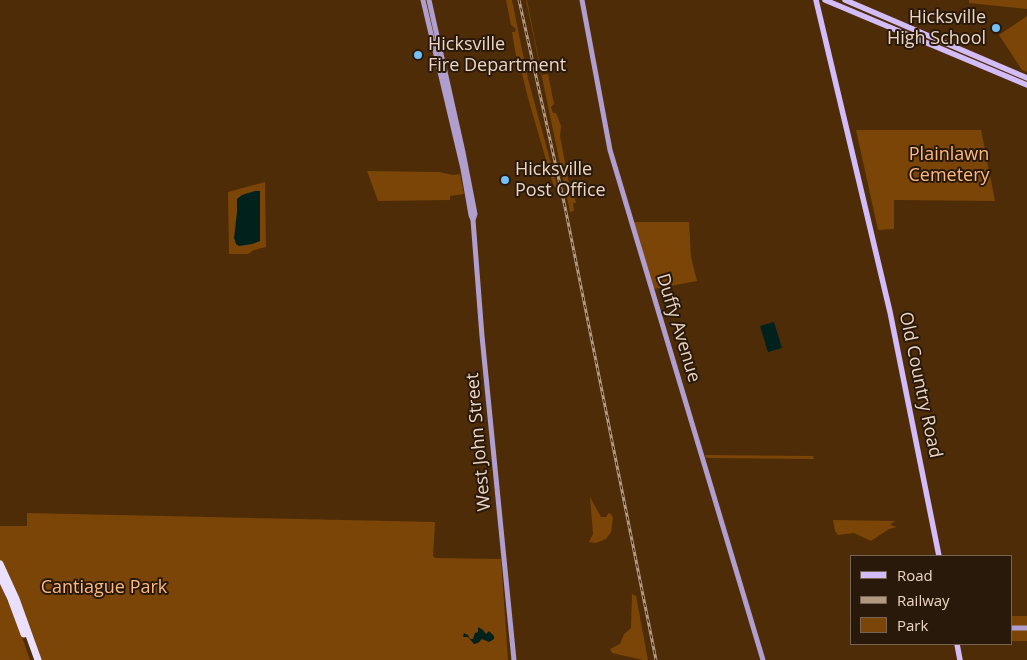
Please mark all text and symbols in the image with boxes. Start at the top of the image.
place label: Hicksville High School [887,7,986,50]
marker: Hicksville High School [990,22,1002,34]
place label: Hicksville Fire Department [428,34,566,76]
marker: Hicksville Fire Department [412,49,424,61]
park label: Plainlawn Cemetery [908,144,990,186]
place label: Hicksville Post Office [515,159,606,202]
marker: Hicksville Post Office [499,174,511,186]
street label: Duffy Avenue [651,271,705,385]
street label: Old Country Road [894,310,946,460]
street label: West John Street [462,372,496,512]
legend [850,555,1012,645]
text: Road [897,565,933,585]
park label: Cantiague Park [41,577,167,599]
text: Railway [897,590,950,610]
text: Park [897,615,928,635]

